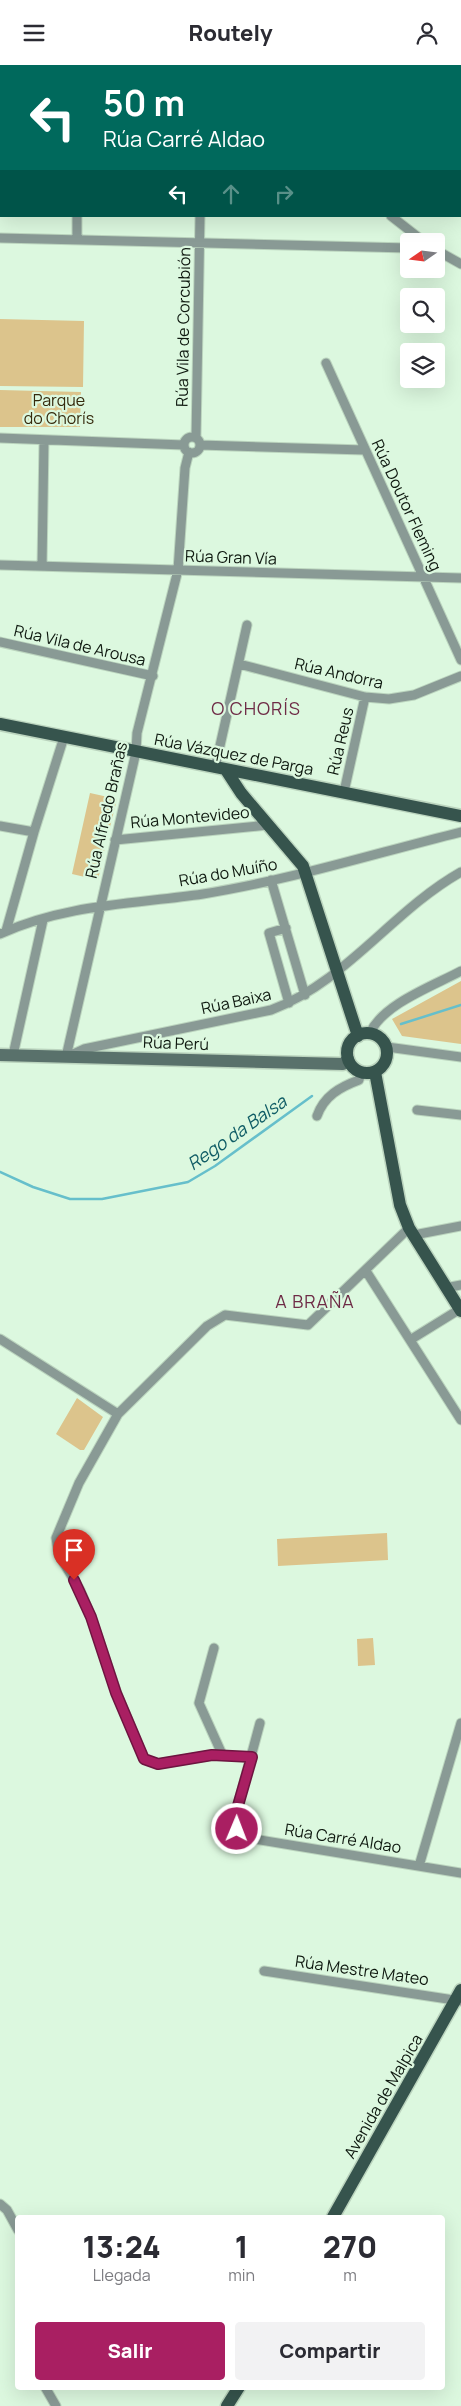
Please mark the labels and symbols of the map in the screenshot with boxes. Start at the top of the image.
north arrow [400,233,445,277]
street label: Rúa Vila de Corcubión [171,247,195,407]
park label: Parque do Chorís [24,389,94,429]
street label: Rúa Doutor Fleming [367,436,447,574]
street label: Rúa Gran Vía [185,544,277,570]
street label: Rúa Vila de Arousa [12,619,148,671]
street label: Rúa Andorra [293,652,385,694]
district label: O CHORÍS [211,696,301,720]
street label: Rúa Reus [322,705,358,777]
street label: Rúa Vázquez de Parga [153,728,315,780]
street label: Rúa Alfredo Brañas [80,740,132,880]
street label: Rúa Montevideo [130,801,250,833]
street label: Rúa do Muíño [177,853,279,891]
street label: Rúa Baixa [199,983,273,1019]
street label: Rúa Perú [143,1031,209,1055]
water label: Rego da Balsa [182,1089,292,1175]
district label: A BRAÑA [275,1289,355,1313]
pin [53,1529,95,1580]
position arrow [210,1802,262,1854]
street label: Rúa Carré Aldao [283,1818,403,1858]
street label: Rúa Mestre Mateo [294,1950,430,1990]
street label: Avenida de Malpica [338,2030,428,2162]

